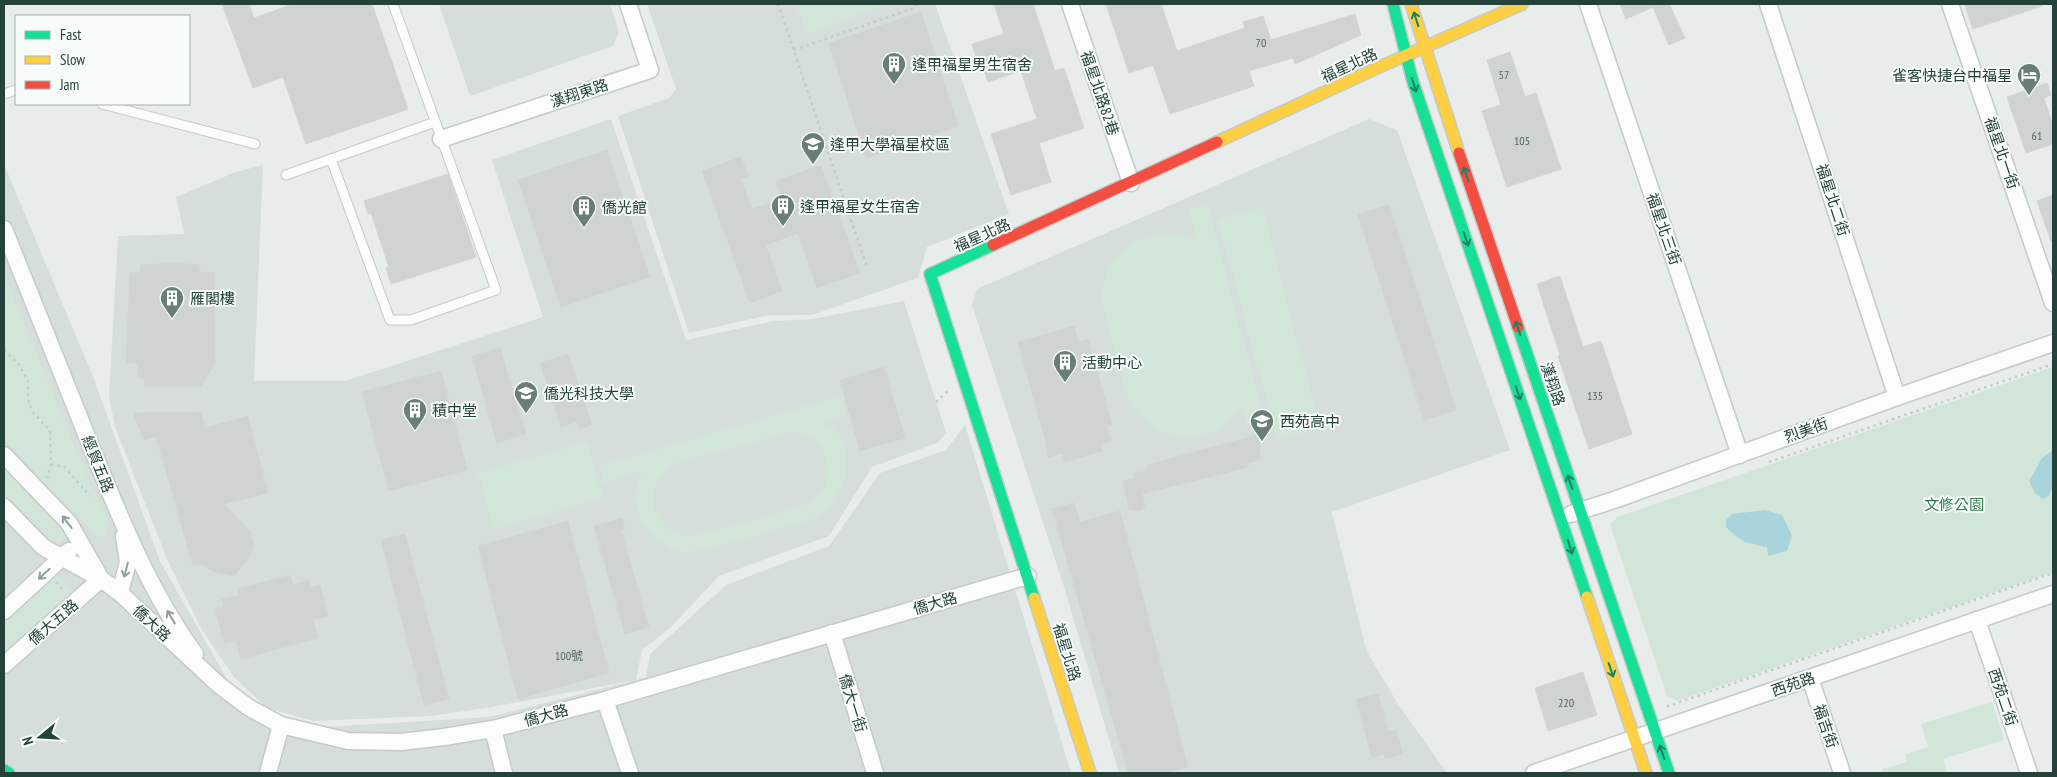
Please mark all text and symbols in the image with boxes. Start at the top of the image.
one-way arrow [1411,12,1421,28]
legend [15,15,190,105]
text: Fast [60,25,81,44]
house number: 70 [1256,35,1266,50]
street label: 福星北路 [1318,44,1380,86]
street label: 福星北路82巷 [1077,48,1123,138]
text: Slow [60,50,85,69]
building icon: 逢甲福星男生宿舍 [881,51,907,85]
place label: 逢甲福星男生宿舍 [912,55,1032,74]
hotel icon: 雀客快捷台中福星 [2016,62,2042,96]
place label: 雀客快捷台中福星 [1892,66,2012,85]
house number: 57 [1499,67,1509,82]
text: Jam [59,75,79,94]
street label: 漢翔東路 [548,75,610,111]
one-way arrow [1409,76,1419,92]
street label: 福星北一街 [1981,114,2023,192]
house number: 61 [2032,128,2042,143]
school or university icon: 逢甲大學福星校區 [800,131,826,165]
house number: 105 [1514,133,1530,148]
place label: 逢甲大學福星校區 [830,135,950,154]
street label: 福星北二街 [1812,161,1854,239]
one-way arrow [1461,167,1470,182]
street label: 福星北三街 [1643,190,1685,268]
building icon: 逢甲福星女生宿舍 [770,193,796,227]
building icon: 僑光館 [571,194,597,228]
place label: 逢甲福星女生宿舍 [800,197,920,216]
place label: 僑光館 [602,198,647,217]
street label: 福星北路 [951,214,1013,256]
one-way arrow [1461,230,1471,246]
building icon: 雁閣樓 [159,285,185,319]
place label: 雁閣樓 [190,289,235,308]
one-way arrow [1513,321,1522,336]
building icon: 活動中心 [1052,349,1078,383]
place label: 活動中心 [1082,353,1142,372]
street label: 漢翔路 [1537,360,1569,408]
school or university icon: 僑光科技大學 [513,380,539,414]
place label: 僑光科技大學 [544,384,634,403]
one-way arrow [1514,384,1523,400]
house number: 135 [1587,388,1603,403]
building icon: 積中堂 [402,397,428,431]
place label: 積中堂 [432,401,477,420]
school or university icon: 西苑高中 [1249,408,1275,442]
place label: 西苑高中 [1280,412,1340,431]
street label: 烈美街 [1782,413,1830,447]
street label: 經貿五路 [78,433,118,495]
one-way arrow [1565,474,1574,490]
park label: 文修公園 [1924,495,1984,514]
one-way arrow [62,515,72,529]
one-way arrow [1565,538,1575,554]
one-way arrow [121,561,130,577]
one-way arrow [37,568,50,580]
street label: 僑大路 [911,588,959,618]
street label: 僑大五路 [24,595,82,649]
street label: 僑大路 [129,601,175,645]
one-way arrow [166,610,176,624]
street label: 福星北路 [1049,621,1085,683]
house number: 100號 [555,648,583,663]
one-way arrow [1607,662,1617,678]
street label: 西苑二街 [1984,666,2022,728]
street label: 西苑路 [1769,668,1817,700]
street label: 僑大一街 [835,672,871,734]
house number: 220 [1558,695,1574,710]
street label: 僑大路 [522,700,570,730]
street label: 福吉街 [1810,702,1842,750]
north arrow [15,712,65,762]
text: N [18,735,37,747]
one-way arrow [1656,745,1666,761]

